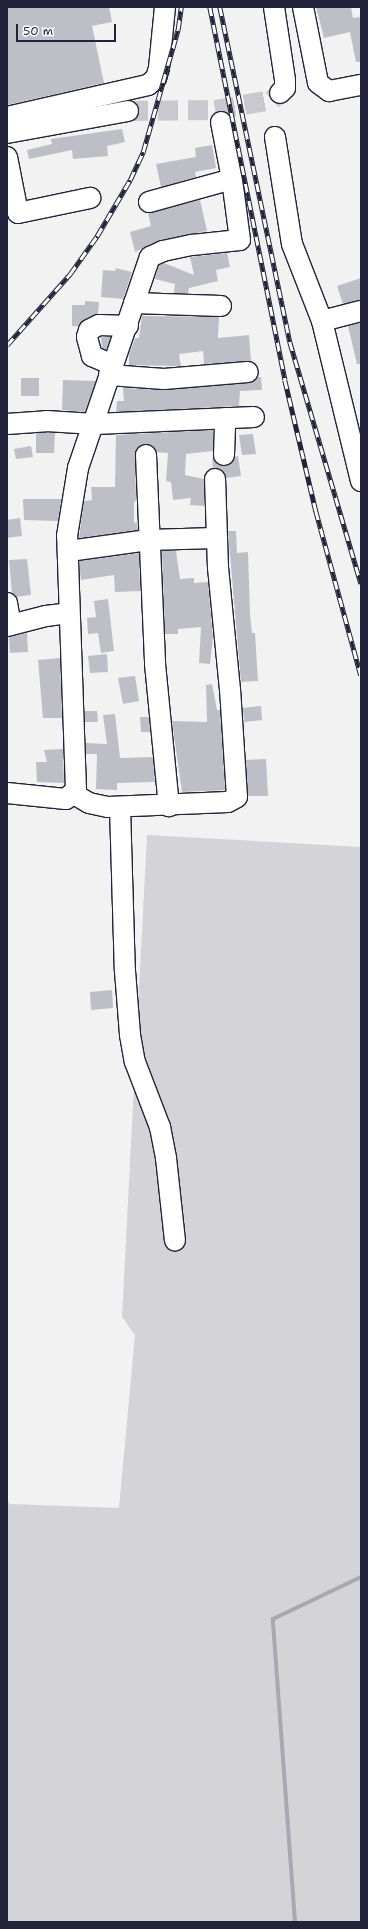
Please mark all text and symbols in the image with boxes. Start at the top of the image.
scale bar [18,16,118,42]
text: 50 m [23,23,53,39]

